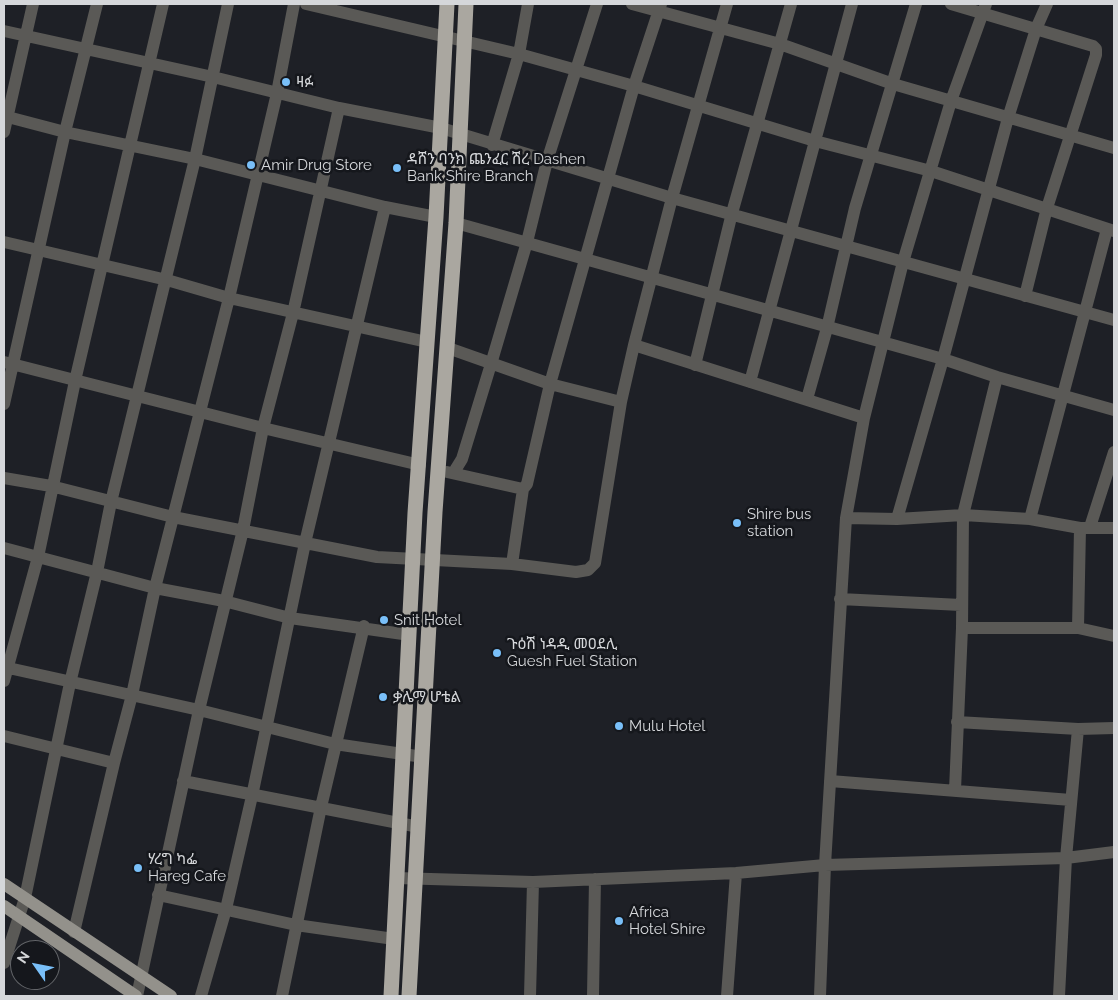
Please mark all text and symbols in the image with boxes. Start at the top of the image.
place label: ዛፉ [296,73,313,91]
marker: ዛፉ [280,76,292,88]
place label: ዳሸን ባንክ ጨንፈር ሽረ Dashen Bank Shire Branch [407,150,586,185]
place label: Amir Drug Store [261,156,372,174]
marker: Amir Drug Store [245,159,257,171]
marker: ዳሸን ባንክ ጨንፈር ሽረ Dashen Bank Shire Branch [391,162,403,174]
place label: Shire bus station [747,505,811,540]
marker: Shire bus station [731,517,743,529]
place label: Snit Hotel [394,611,462,629]
marker: Snit Hotel [378,614,390,626]
place label: ጉዕሽ ነዳዲ መዐደሊ Guesh Fuel Station [507,635,637,670]
marker: ጉዕሽ ነዳዲ መዐደሊ Guesh Fuel Station [491,647,503,659]
place label: ቃሌማ ሆቴል [393,688,461,706]
marker: ቃሌማ ሆቴል [377,691,389,703]
place label: Mulu Hotel [629,717,705,735]
marker: Mulu Hotel [613,720,625,732]
place label: ሃረግ ካፌ Hareg Cafe [148,850,226,885]
marker: ሃረግ ካፌ Hareg Cafe [132,862,144,874]
place label: Africa Hotel Shire [629,903,705,938]
marker: Africa Hotel Shire [613,915,625,927]
north arrow [10,940,60,990]
text: N [14,949,33,966]

